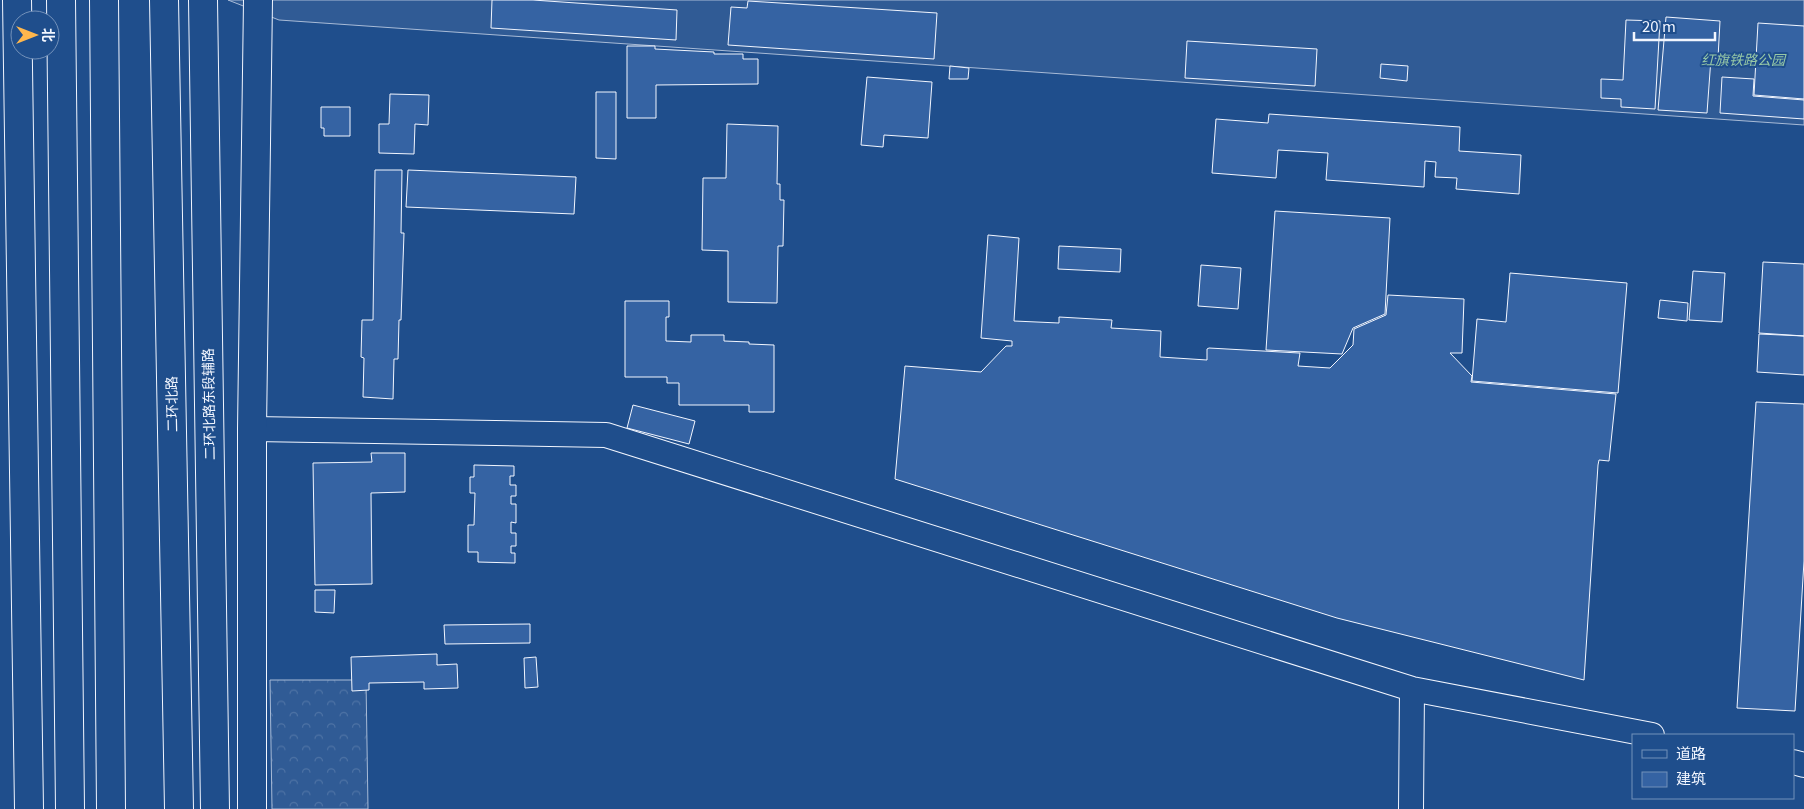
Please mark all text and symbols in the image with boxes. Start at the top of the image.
north arrow [10,10,60,60]
scale bar [1634,10,1715,42]
text: 20 m [1642,15,1676,36]
text: 北 [39,28,59,42]
park label: 红旗铁路公园 [1701,49,1787,69]
street label: 二环北路东段辅路 [197,348,219,460]
street label: 二环北路 [161,376,181,432]
legend [1632,734,1794,799]
text: 道路 [1676,742,1706,763]
text: 建筑 [1676,767,1706,788]

